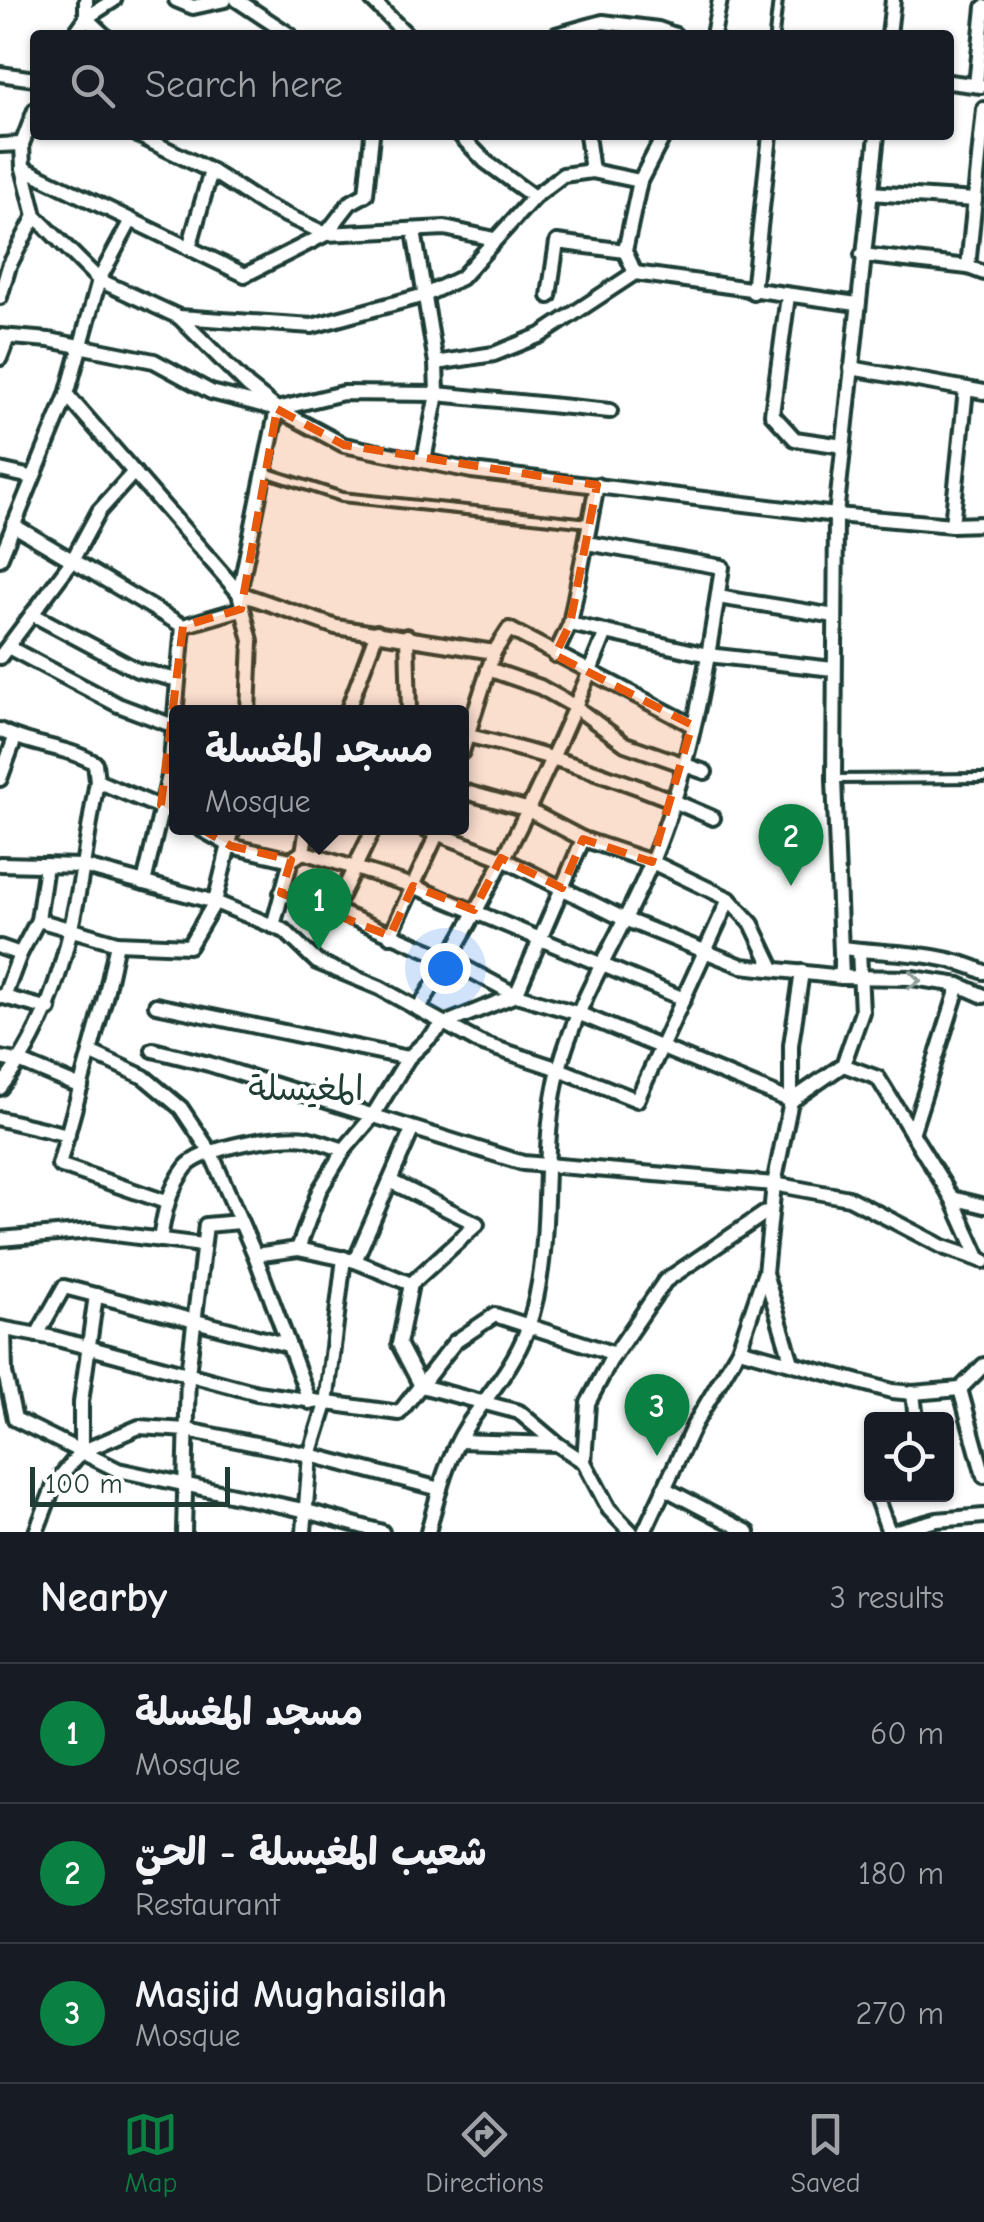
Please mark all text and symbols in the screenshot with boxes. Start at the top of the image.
search box [30,30,954,140]
icon: search [65,58,120,113]
text: Search here [145,63,343,107]
popup [169,705,469,835]
text: مسجد المغسلة [205,728,433,772]
text: Mosque [205,783,311,820]
pin: 2 [758,804,824,886]
pin: 1 [286,868,352,950]
your location [420,943,471,994]
one-way arrow [907,968,923,990]
district label: المغيسلة [248,1068,364,1109]
pin: 3 [624,1374,690,1456]
map controls [864,1412,954,1502]
button: locate [864,1412,954,1502]
scale bar [30,1462,230,1506]
text: 100 m [45,1468,123,1500]
text: Nearby [40,1573,167,1622]
text: 3 results [830,1579,944,1616]
text: مسجد المغسلة [135,1691,363,1735]
text: 1 [66,1715,79,1752]
text: 60 m [870,1715,944,1752]
text: Mosque [135,1746,241,1783]
text: شعيب المغيسلة - الحيّ [135,1831,487,1875]
text: 2 [65,1855,80,1892]
text: 180 m [858,1855,944,1892]
text: Restaurant [135,1886,280,1923]
text: Masjid Mughaisilah [135,1973,447,2017]
text: 3 [65,1995,80,2032]
text: 270 m [856,1995,944,2032]
text: Mosque [135,2017,241,2054]
tab: Map [123,2107,178,2199]
tab: Directions [425,2107,544,2199]
tab: Saved [791,2107,861,2199]

